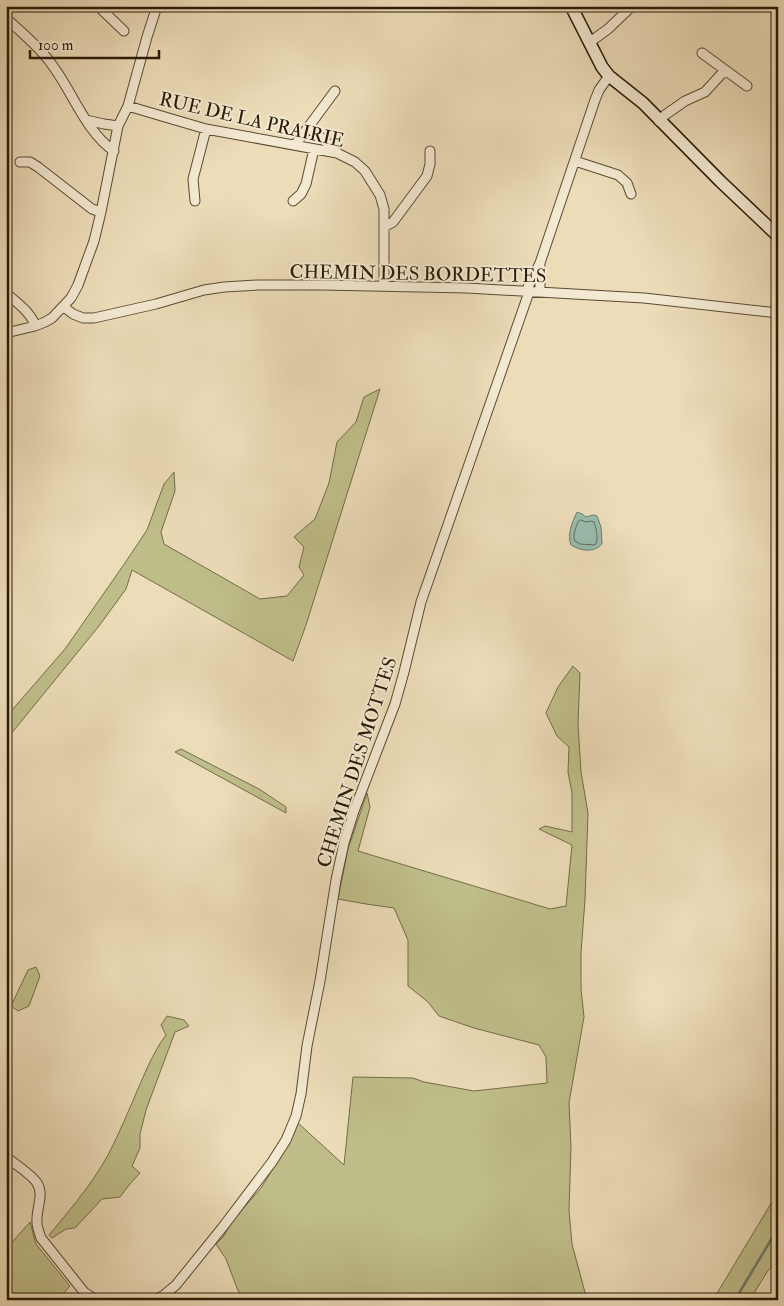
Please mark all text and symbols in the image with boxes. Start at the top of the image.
scale bar [30,28,159,60]
text: 100 m [38,36,74,55]
street label: RUE DE LA PRAIRIE [157,87,347,153]
street label: CHEMIN DES BORDETTES [289,260,547,288]
street label: CHEMIN DES MOTTES [312,654,402,871]

